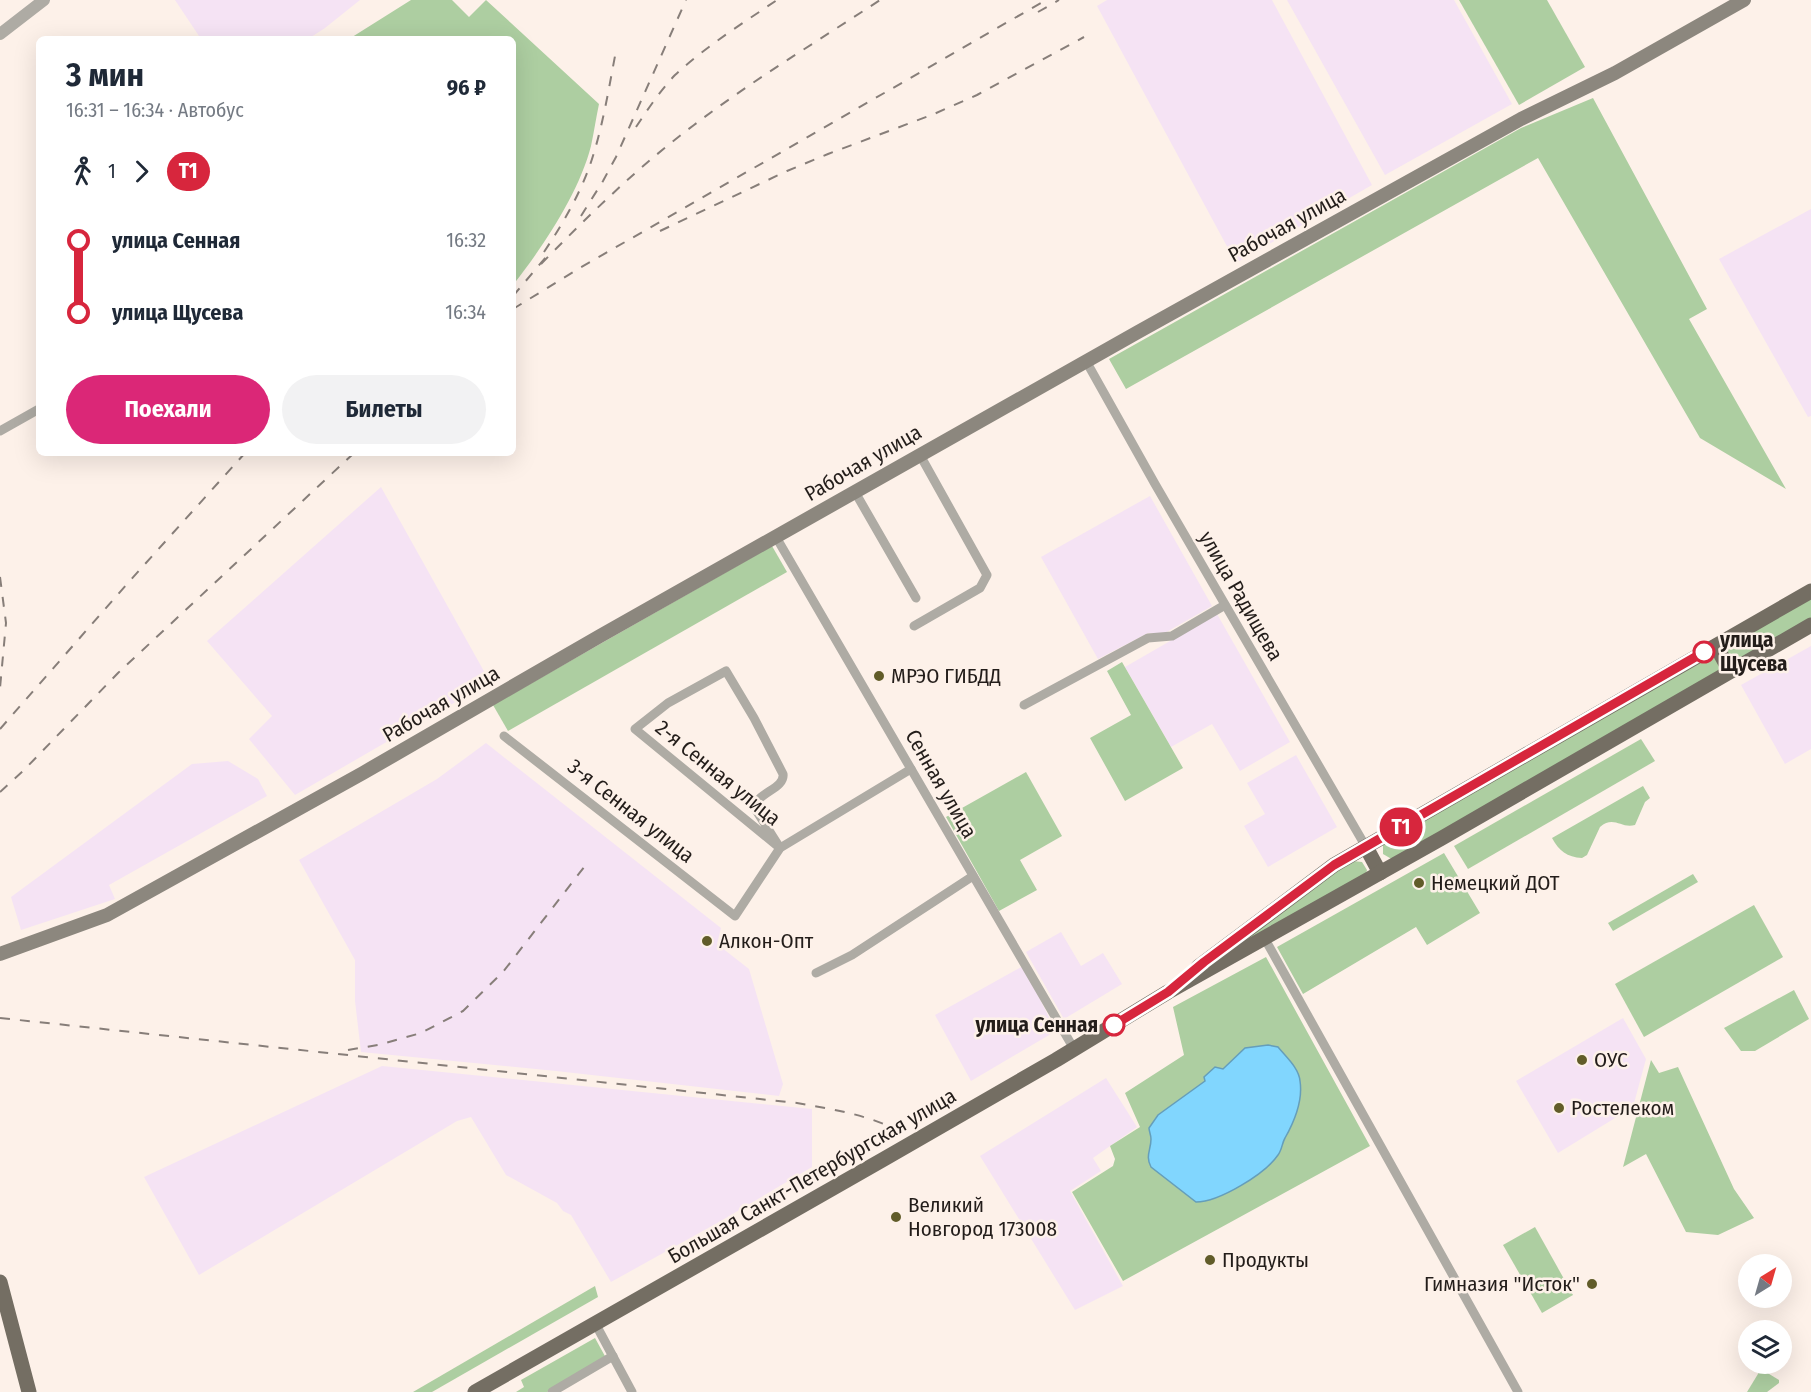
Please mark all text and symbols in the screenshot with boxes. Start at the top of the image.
text: 3 мин [66,55,144,95]
text: 96 ₽ [447,74,486,101]
text: 16:31 – 16:34 · Автобус [66,98,244,122]
icon: walk [66,155,99,188]
icon: forward [125,155,158,188]
text: Т1 [179,158,198,184]
text: 1 [108,159,116,183]
street label: Рабочая улица [1224,182,1350,268]
text: улица Сенная [112,227,240,254]
text: 16:32 [446,228,486,252]
text: улица Щусева [112,299,243,326]
text: 16:34 [445,300,486,324]
button: Поехали [66,375,270,444]
button: Билеты [282,375,486,444]
street label: Рабочая улица [800,419,926,507]
street label: улица Радищева [1193,526,1289,666]
place label: улица Щусева [1719,627,1788,677]
marker: улица Щусева [1693,641,1715,663]
street label: Рабочая улица [378,660,504,748]
place label: МРЭО ГИБДД [891,663,1001,689]
marker: МРЭО ГИБДД [872,669,886,683]
street label: 2-я Сенная улица [650,715,786,831]
street label: Сенная улица [899,725,983,843]
street label: 3-я Сенная улица [562,753,700,869]
line badge: Т1 [1374,808,1428,846]
text: Т1 [1392,814,1410,840]
place label: Немецкий ДОТ [1431,870,1560,896]
marker: Немецкий ДОТ [1412,876,1426,890]
place label: Алкон-Опт [719,928,814,954]
marker: Алкон-Опт [700,934,714,948]
place label: улица Сенная [975,1012,1098,1038]
marker: улица Сенная [1103,1014,1125,1036]
place label: ОУС [1594,1047,1628,1073]
marker: ОУС [1575,1053,1589,1067]
street label: Большая Санкт-Петербургская улица [663,1083,961,1269]
place label: Ростелеком [1571,1095,1674,1121]
marker: Ростелеком [1552,1101,1566,1115]
place label: Великий Новгород 173008 [908,1192,1057,1242]
marker: Великий Новгород 173008 [889,1210,903,1224]
place label: Продукты [1222,1247,1309,1273]
marker: Продукты [1203,1253,1217,1267]
north arrow [1738,1254,1792,1308]
map controls [1738,1254,1792,1374]
place label: Гимназия "Исток" [1424,1271,1580,1297]
marker: Гимназия "Исток" [1585,1277,1599,1291]
button: layers [1738,1320,1792,1374]

